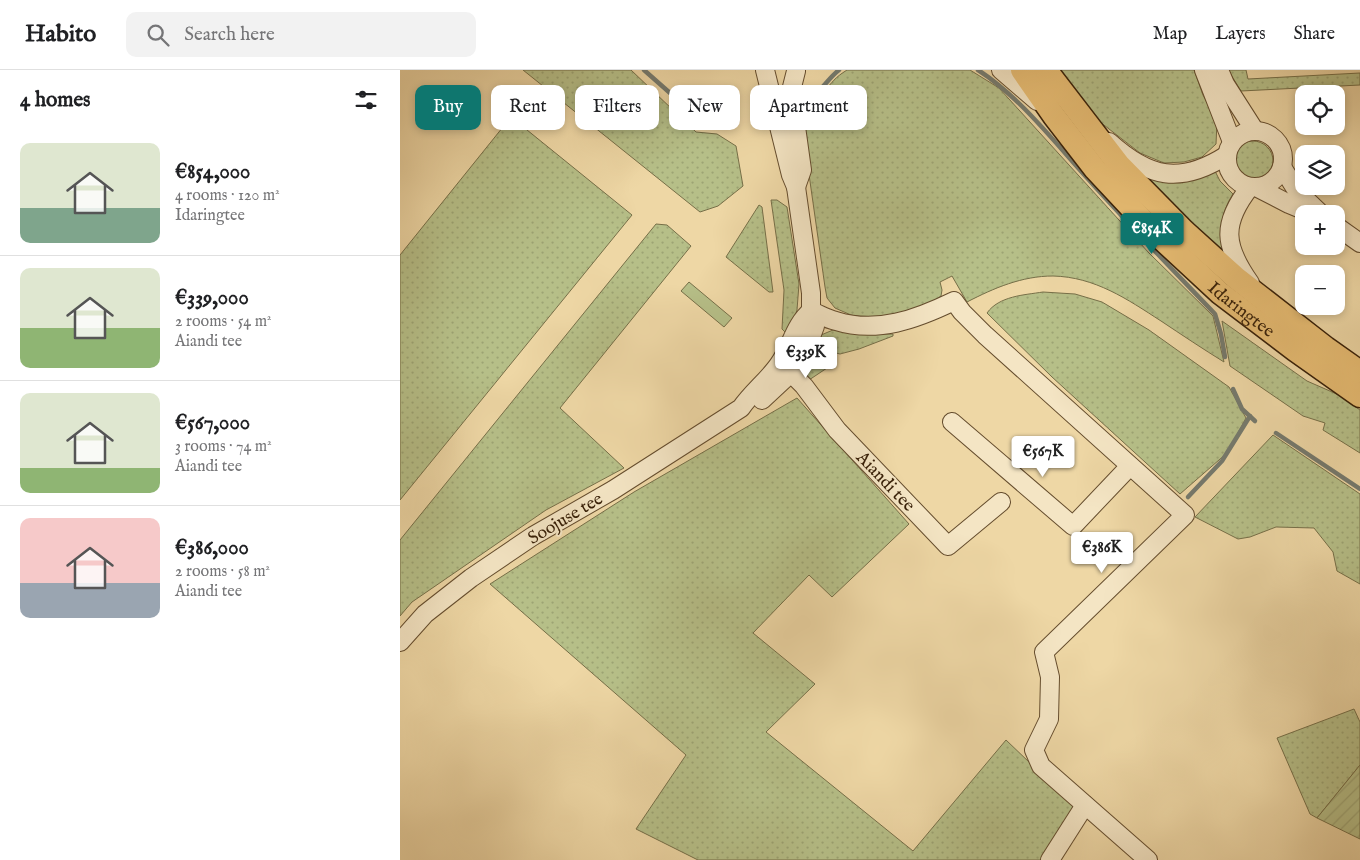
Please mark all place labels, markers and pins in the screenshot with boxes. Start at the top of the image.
pin: €854K [1117,212,1187,255]
pin: €339K [771,336,841,379]
pin: €567K [1008,436,1078,478]
pin: €386K [1067,532,1137,574]

